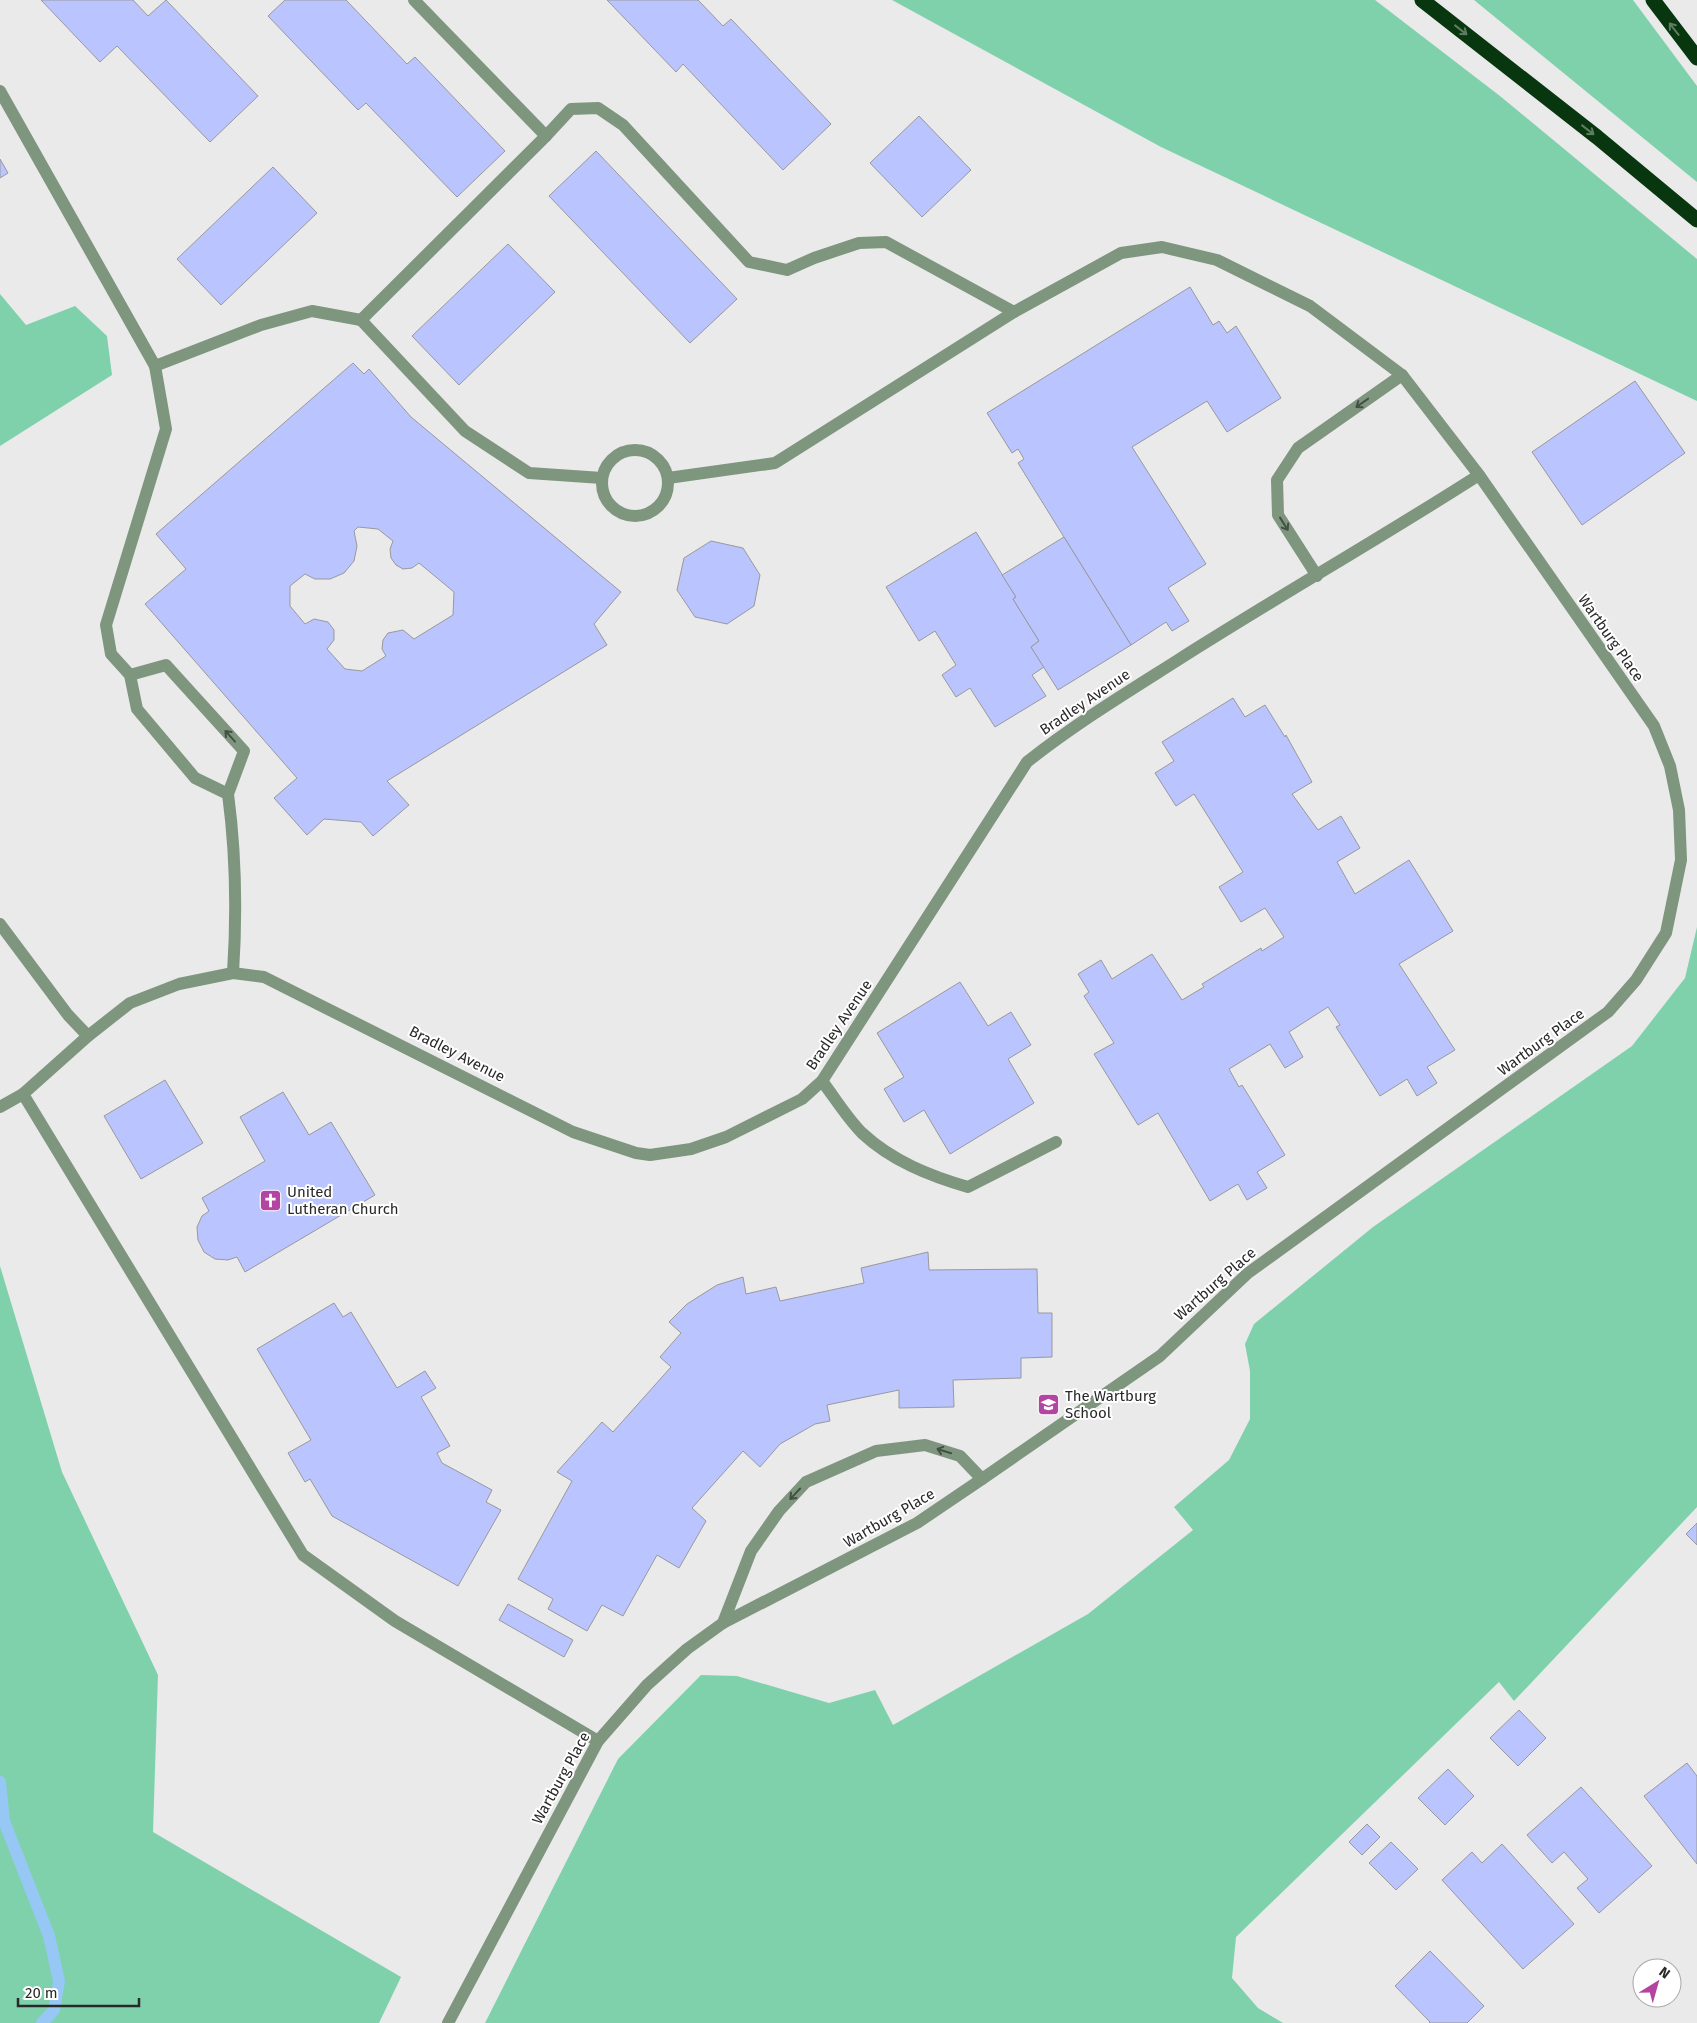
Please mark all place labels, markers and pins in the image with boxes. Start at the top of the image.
place label: United Lutheran Church [287,1183,399,1218]
church icon: United Lutheran Church [259,1189,283,1213]
place label: The Wartburg School [1065,1387,1156,1422]
school or university icon: The Wartburg School [1037,1393,1061,1417]

